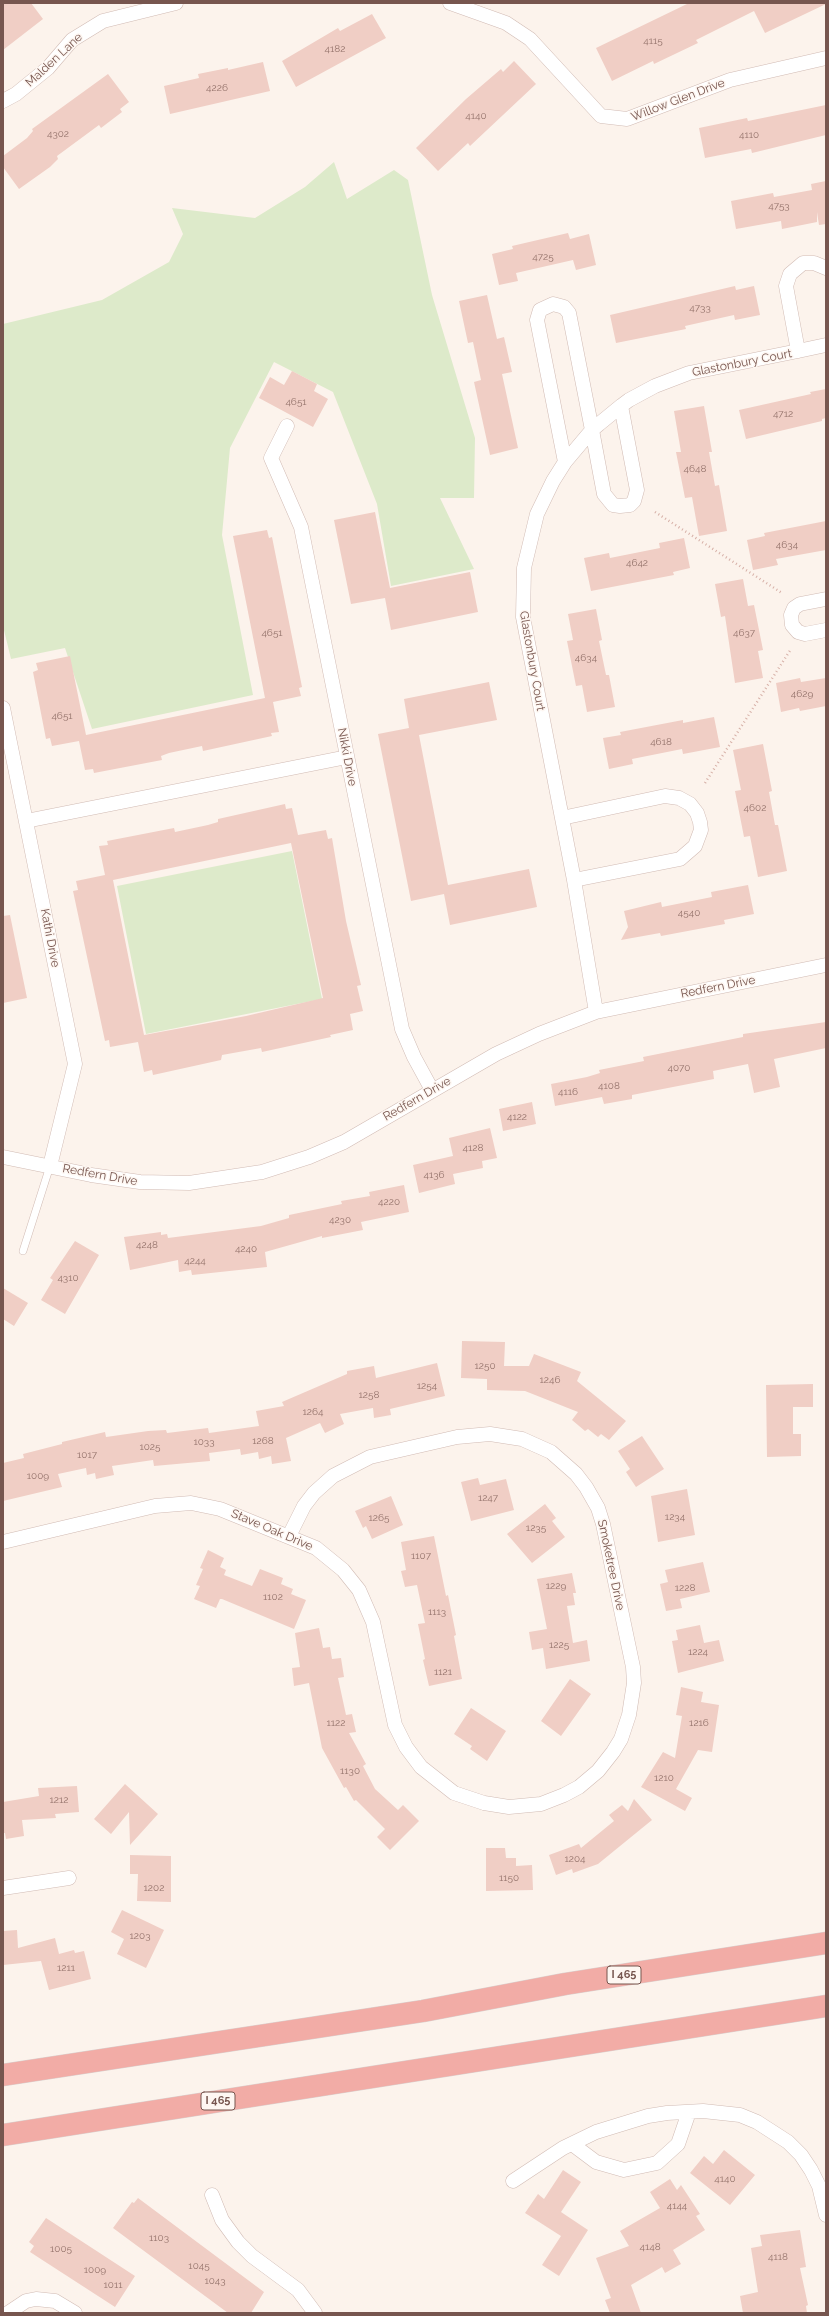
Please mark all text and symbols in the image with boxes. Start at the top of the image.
street label: Malden Lane [23,30,85,90]
house number: 4115 [643,35,663,47]
house number: 4182 [325,43,345,55]
street label: Willow Glen Drive [629,76,727,124]
house number: 4226 [206,82,228,94]
house number: 4140 [465,110,487,122]
house number: 4302 [47,128,69,140]
house number: 4110 [739,129,759,141]
house number: 4753 [768,200,790,212]
house number: 4725 [532,251,554,263]
house number: 4733 [689,302,711,314]
street label: Glastonbury Court [691,346,793,380]
house number: 4651 [285,396,307,408]
house number: 4712 [773,408,793,420]
house number: 4648 [684,463,706,475]
house number: 4634 [776,539,798,551]
house number: 4642 [626,557,648,569]
street label: Glastonbury Court [516,610,548,712]
house number: 4651 [261,627,283,639]
house number: 4637 [733,627,755,639]
house number: 4634 [575,652,597,664]
house number: 4629 [791,688,813,700]
house number: 4651 [51,710,73,722]
street label: Nikki Drive [334,727,360,787]
house number: 4618 [650,736,672,748]
house number: 4602 [744,802,766,814]
street label: Kathi Drive [37,907,63,969]
house number: 4540 [678,907,700,919]
street label: Redfern Drive [679,973,757,1001]
house number: 4070 [668,1062,690,1074]
street label: Redfern Drive [381,1074,453,1124]
house number: 4108 [598,1080,620,1092]
house number: 4116 [558,1086,578,1098]
house number: 4122 [507,1111,527,1123]
house number: 4128 [463,1142,483,1154]
street label: Redfern Drive [61,1161,139,1189]
house number: 4136 [423,1169,445,1181]
house number: 4220 [378,1196,400,1208]
house number: 4230 [329,1214,351,1226]
house number: 4248 [136,1239,158,1251]
house number: 4240 [235,1243,257,1255]
house number: 4244 [184,1255,206,1267]
house number: 4310 [57,1272,79,1284]
house number: 1250 [474,1360,496,1372]
house number: 1246 [540,1374,560,1386]
house number: 1254 [417,1380,437,1392]
house number: 1258 [359,1389,379,1401]
house number: 1264 [303,1406,323,1418]
house number: 1268 [252,1435,274,1447]
house number: 1033 [193,1436,215,1448]
house number: 1025 [139,1441,161,1453]
house number: 1017 [77,1449,97,1461]
house number: 1009 [27,1470,49,1482]
house number: 1247 [478,1492,498,1504]
street label: Stave Oak Drive [229,1506,315,1554]
house number: 1234 [665,1511,685,1523]
house number: 1265 [369,1512,389,1524]
street label: Smoketree Drive [594,1518,628,1612]
house number: 1235 [526,1522,546,1534]
house number: 1107 [411,1550,431,1562]
house number: 1229 [546,1580,566,1592]
house number: 1228 [675,1582,695,1594]
house number: 1102 [263,1591,283,1603]
house number: 1113 [428,1606,446,1618]
house number: 1225 [549,1639,569,1651]
house number: 1224 [688,1646,708,1658]
house number: 1121 [434,1666,452,1678]
house number: 1122 [327,1717,345,1729]
house number: 1216 [689,1717,709,1729]
house number: 1130 [340,1765,360,1777]
house number: 1210 [654,1772,674,1784]
house number: 1212 [50,1794,68,1806]
house number: 1204 [564,1853,586,1865]
house number: 1150 [499,1872,519,1884]
house number: 1202 [144,1882,164,1894]
house number: 1203 [130,1930,150,1942]
house number: 1211 [57,1962,75,1974]
road number: I 465 [607,1966,641,1984]
road number: I 465 [201,2092,235,2110]
house number: 4140 [714,2173,736,2185]
house number: 4144 [667,2200,687,2212]
house number: 1103 [149,2232,169,2244]
house number: 4148 [639,2241,661,2253]
house number: 1005 [50,2243,72,2255]
house number: 4118 [768,2251,788,2263]
house number: 1045 [188,2260,210,2272]
house number: 1009 [84,2264,106,2276]
house number: 1043 [204,2275,226,2287]
house number: 1011 [104,2279,122,2291]

